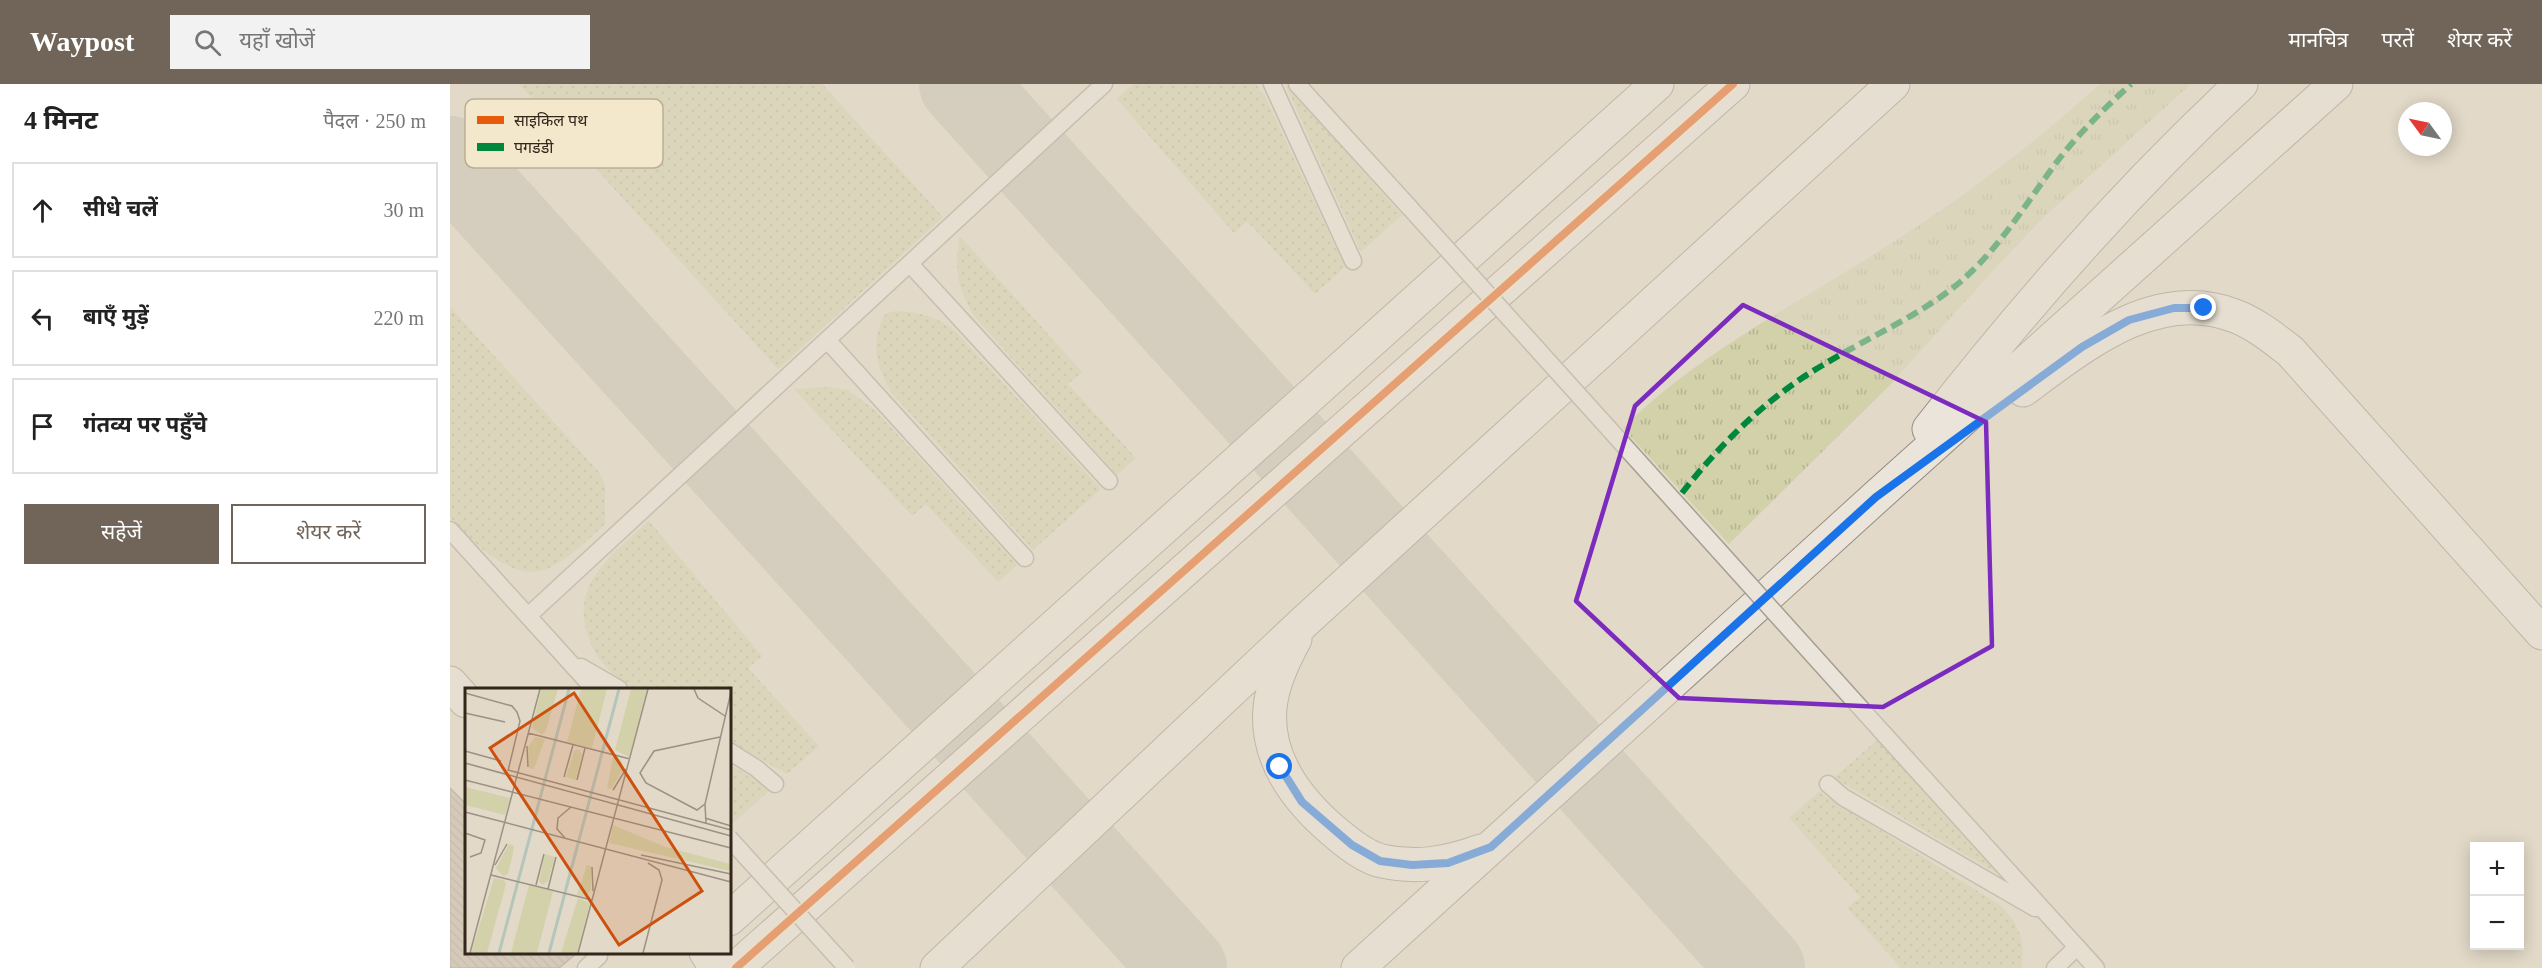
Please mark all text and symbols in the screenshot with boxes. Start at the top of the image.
search box [170,15,590,69]
text: Waypost [30,26,134,57]
icon: search [191,26,224,59]
text: यहाँ खोजें [239,28,315,53]
text: मानचित्र [2288,28,2348,52]
text: परतें [2381,28,2414,52]
text: शेयर करें [2447,28,2512,52]
legend [465,99,663,168]
north arrow [2398,102,2452,156]
text: 4 मिनट [24,106,98,135]
text: पैदल · 250 m [323,110,426,132]
text: साइकिल पथ [514,112,588,129]
text: पगडंडी [514,139,554,156]
icon: ahead [26,194,59,227]
text: सीधे चलें [83,196,158,221]
text: 30 m [383,199,424,221]
route end [2190,294,2216,320]
icon: left [26,302,59,335]
text: बाएँ मुड़ें [83,304,149,329]
text: 220 m [373,307,424,329]
icon: arrive [26,410,59,443]
text: गंतव्य पर पहुँचे [83,412,207,437]
button: सहेजें [24,504,219,564]
button: शेयर करें [231,504,426,564]
inset map [465,688,730,953]
route start [1266,753,1292,779]
map controls [2470,842,2524,950]
button: + [2470,842,2524,896]
button: − [2470,896,2524,950]

